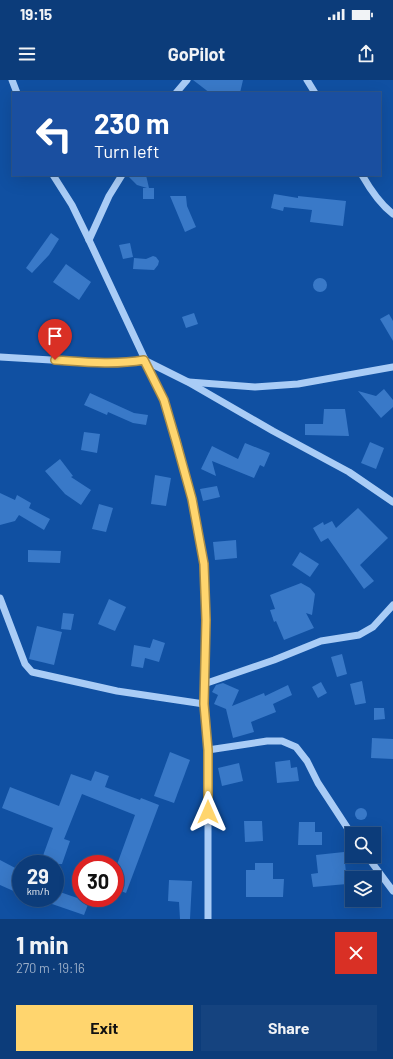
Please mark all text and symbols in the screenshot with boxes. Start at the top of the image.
text: 19:15 [20,5,52,23]
icon: menu [16,43,38,65]
text: GoPilot [168,43,225,65]
icon: share [355,43,377,65]
text: 230 m [94,106,169,140]
icon: left [28,108,80,160]
text: Turn left [94,140,160,162]
pin [38,319,72,360]
icon: arrive [44,325,66,347]
position arrow [187,791,229,833]
map controls [345,827,381,907]
button: search [345,827,381,863]
speed limit sign: 30 [72,855,124,907]
text: 29 [27,864,49,888]
button: layers [345,871,381,907]
text: km/h [27,885,49,897]
text: 1 min [16,930,69,959]
button: close [335,932,377,974]
text: 270 m · 19:16 [16,960,85,976]
button: Exit [16,1005,193,1051]
button: Share [201,1005,377,1051]

